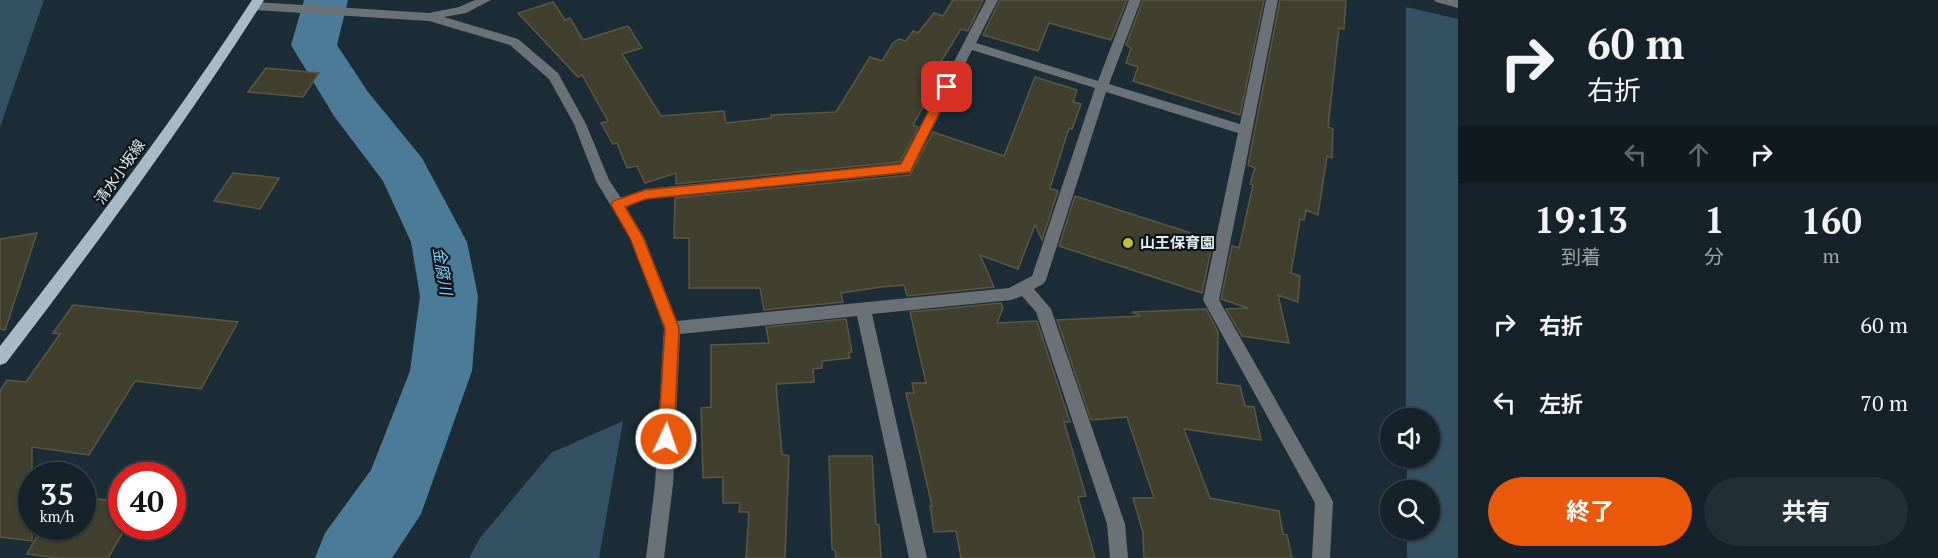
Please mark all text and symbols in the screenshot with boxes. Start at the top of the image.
text: 60 m [1587,15,1685,71]
icon: right [1488,24,1566,102]
pin [921,61,972,112]
icon: arrive [930,70,963,103]
text: 右折 [1587,72,1641,108]
street label: 清水小坂線 [89,135,149,208]
icon: left [1619,138,1652,171]
icon: ahead [1682,138,1715,171]
icon: right [1745,138,1778,171]
text: 19:13 [1534,196,1628,243]
text: 1 [1704,196,1725,243]
text: 160 [1801,197,1862,244]
place label: 山王保育園 [1140,232,1215,252]
marker: 山王保育園 [1121,236,1135,250]
text: m [1823,242,1840,269]
text: 到着 [1561,243,1601,270]
text: 分 [1704,243,1724,270]
water label: 金腐川 [428,246,458,298]
icon: right [1488,308,1521,341]
text: 60 m [1860,310,1908,339]
text: 右折 [1539,311,1583,340]
icon: left [1488,386,1521,419]
text: 70 m [1860,388,1908,417]
text: 左折 [1539,389,1583,418]
position arrow [634,407,698,471]
map controls [1380,408,1440,540]
button: sound [1380,408,1440,468]
speed limit sign: 40 [108,462,186,540]
text: 35 [40,474,74,514]
button: 終了 [1488,477,1692,546]
button: 共有 [1704,477,1908,546]
button: search [1380,480,1440,540]
text: km/h [40,506,74,526]

